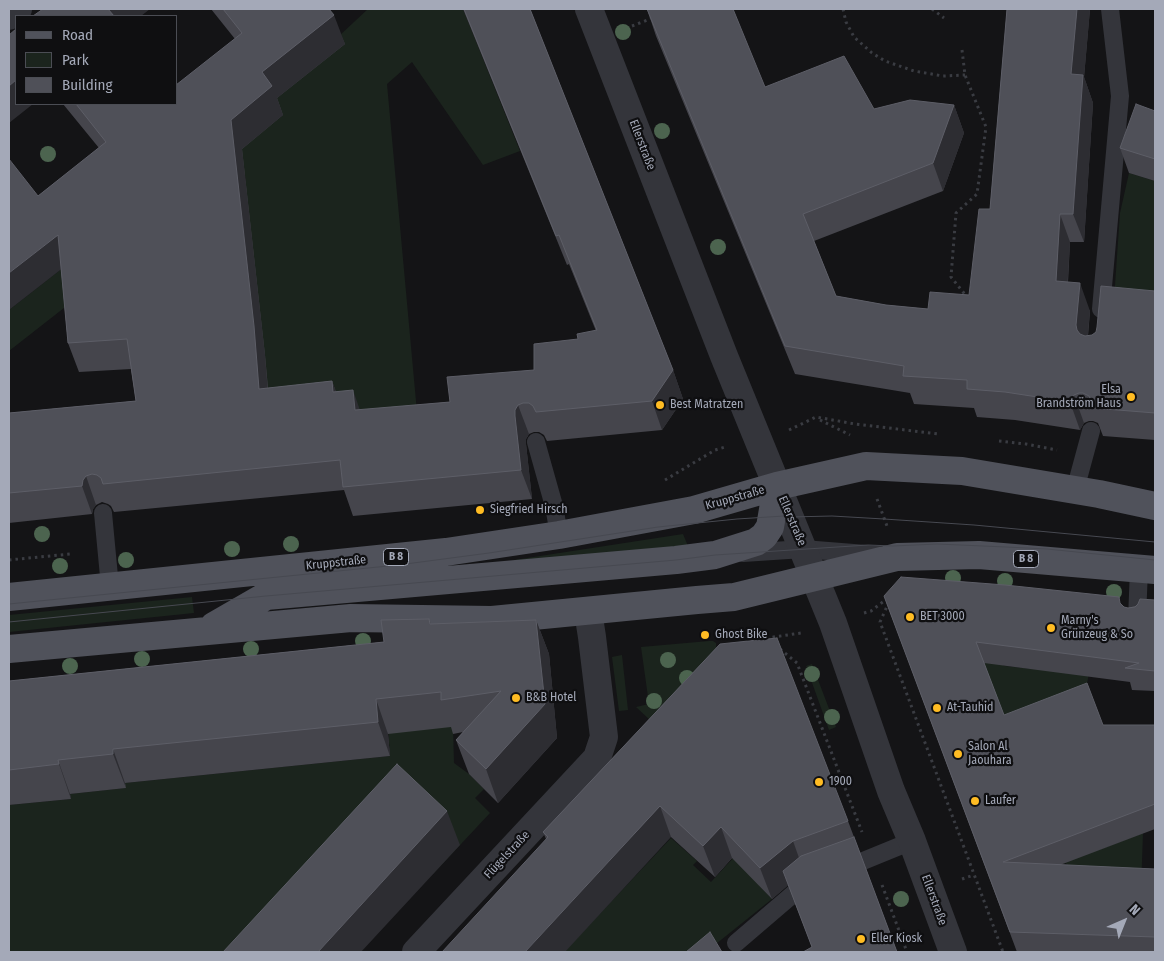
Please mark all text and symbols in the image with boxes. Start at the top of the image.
legend [15,15,178,105]
text: Road [62,26,93,44]
text: Park [62,51,89,69]
text: Building [62,76,113,94]
street label: Ellerstraße [626,118,658,172]
place label: Elsa Brandström Haus [1036,383,1121,411]
marker: Elsa Brandström Haus [1125,391,1137,403]
place label: Best Matratzen [670,398,743,412]
marker: Best Matratzen [654,399,666,411]
street label: Kruppstraße [704,483,766,513]
street label: Ellerstraße [775,494,809,548]
place label: Siegfried Hirsch [490,503,568,517]
marker: Siegfried Hirsch [474,504,486,516]
road number: B 8 [384,548,408,566]
road number: B 8 [1014,550,1038,568]
street label: Kruppstraße [305,553,367,573]
place label: BET 3000 [920,610,965,624]
marker: BET 3000 [904,611,916,623]
place label: Marny's Grünzeug & So [1061,614,1133,642]
marker: Marny's Grünzeug & So [1045,622,1057,634]
place label: Ghost Bike [715,628,767,642]
marker: Ghost Bike [699,629,711,641]
place label: B&B Hotel [526,691,576,705]
marker: B&B Hotel [510,692,522,704]
place label: At-Tauhid [947,701,993,715]
marker: At-Tauhid [931,702,943,714]
place label: Salon Al Jaouhara [968,740,1012,768]
marker: Salon Al Jaouhara [952,748,964,760]
place label: 1900 [829,775,852,789]
marker: 1900 [813,776,825,788]
place label: Laufer [985,794,1016,808]
marker: Laufer [969,795,981,807]
street label: Flügelstraße [481,828,533,882]
street label: Ellerstraße [918,873,950,927]
north arrow [1099,896,1149,946]
text: N [1126,901,1144,919]
place label: Eller Kiosk [871,932,922,946]
marker: Eller Kiosk [855,933,867,945]

